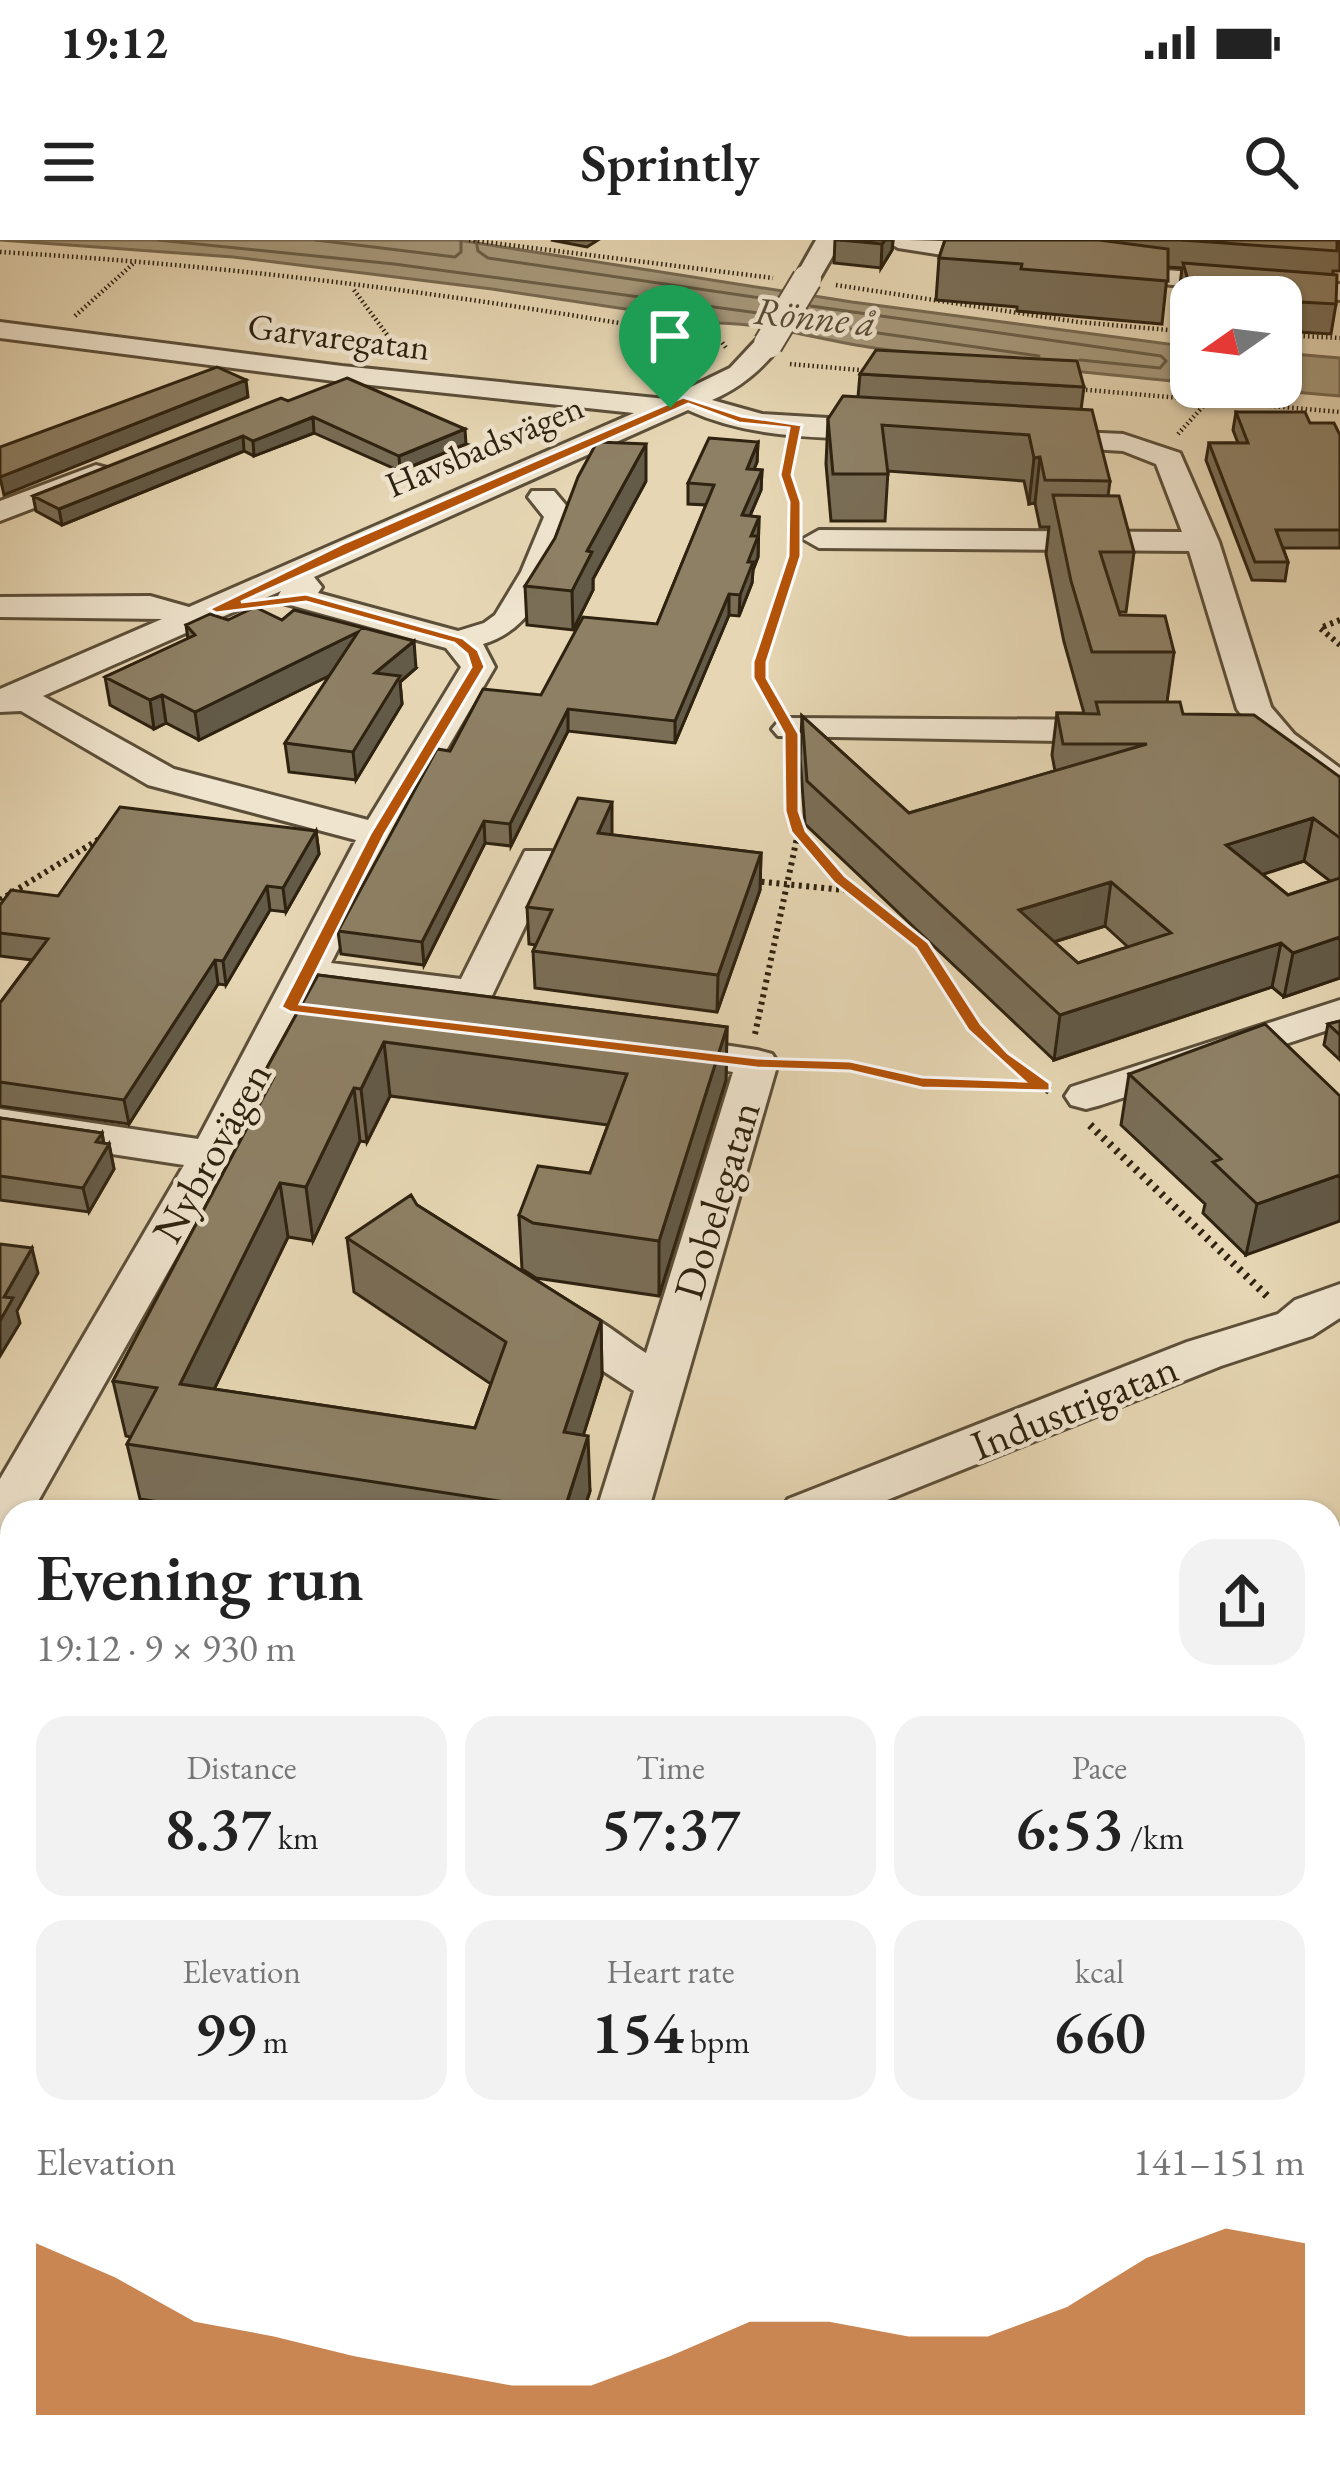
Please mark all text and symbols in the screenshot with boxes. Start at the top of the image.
text: 19:12 [60,13,168,71]
text: Sprintly [580,127,760,197]
icon: menu [36,129,102,195]
icon: search [1238,129,1304,195]
north arrow [1170,276,1302,408]
map controls [1170,276,1302,408]
pin [619,285,721,408]
water label: Rönne å [752,285,878,348]
street label: Garvaregatan [245,302,433,371]
icon: arrive [637,303,703,369]
street label: Havsbadsvägen [378,383,590,508]
street label: Nybrovägen [139,1052,284,1253]
street label: Dobelegatan [660,1095,773,1306]
street label: Industrigatan [963,1340,1186,1473]
text: Evening run [36,1534,364,1620]
button: share [1179,1539,1305,1665]
text: 19:12 · 9 × 930 m [36,1622,296,1673]
text: Distance [186,1746,297,1789]
text: Time [636,1746,705,1789]
text: Pace [1072,1746,1127,1789]
text: 8.37 [164,1789,271,1867]
text: 57:37 [601,1789,740,1867]
text: 6:53 [1015,1789,1123,1867]
text: km [271,1816,319,1859]
text: /km [1123,1816,1184,1859]
text: Elevation [182,1950,301,1993]
text: Heart rate [606,1950,735,1993]
text: kcal [1075,1950,1124,1993]
text: 99 [195,1993,256,2071]
text: 154 [591,1993,683,2071]
text: 660 [1053,1993,1146,2071]
text: m [256,2020,288,2063]
text: bpm [683,2020,750,2063]
text: Elevation [36,2136,176,2187]
text: 141–151 m [1133,2136,1305,2187]

